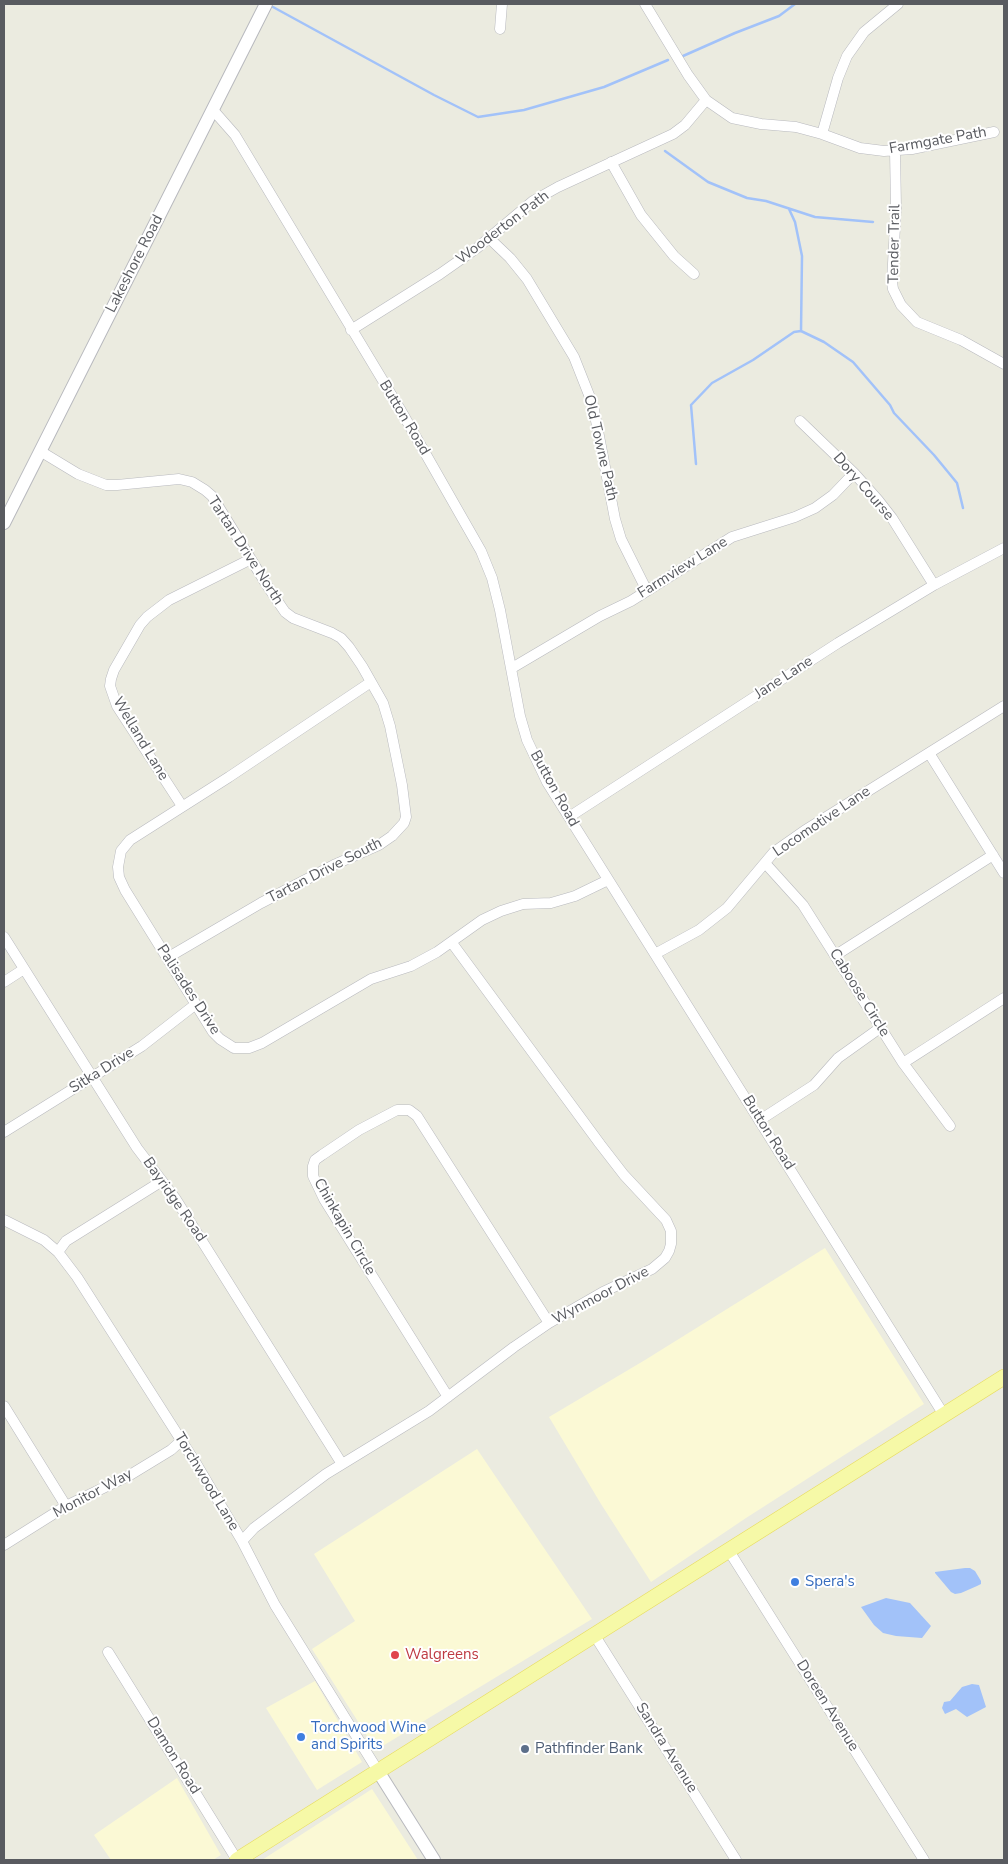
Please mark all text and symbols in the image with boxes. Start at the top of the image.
street label: Farmgate Path [888,124,988,158]
street label: Wooderton Path [453,187,553,269]
street label: Tender Trail [885,204,905,284]
street label: Lakeshore Road [103,212,167,316]
street label: Button Road [375,377,433,459]
street label: Old Towne Path [579,393,621,503]
street label: Dory Course [829,450,897,524]
street label: Tartan Drive North [203,493,287,609]
street label: Farmview Lane [635,533,731,603]
street label: Jane Lane [752,653,816,703]
street label: Welland Lane [108,694,172,784]
street label: Button Road [526,748,582,830]
street label: Locomotive Lane [770,783,874,861]
street label: Tartan Drive South [265,834,385,908]
street label: Palisades Drive [152,942,224,1038]
street label: Caboose Circle [825,946,893,1040]
street label: Sitka Drive [66,1044,138,1098]
street label: Button Road [738,1092,798,1174]
street label: Bayridge Road [138,1154,210,1246]
street label: Chinkapin Circle [309,1175,379,1279]
street label: Wynmoor Drive [550,1263,652,1329]
street label: Torchwood Lane [170,1430,242,1534]
street label: Monitor Way [50,1466,136,1522]
place label: Spera's [805,1573,855,1591]
marker: Spera's [789,1576,801,1588]
place label: Walgreens [405,1646,479,1664]
marker: Walgreens [389,1649,401,1661]
street label: Doreen Avenue [792,1657,862,1755]
street label: Sandra Avenue [631,1700,701,1796]
street label: Damon Road [142,1714,204,1798]
place label: Torchwood Wine and Spirits [311,1719,426,1754]
marker: Torchwood Wine and Spirits [295,1731,307,1743]
place label: Pathfinder Bank [535,1740,643,1758]
marker: Pathfinder Bank [519,1743,531,1755]

